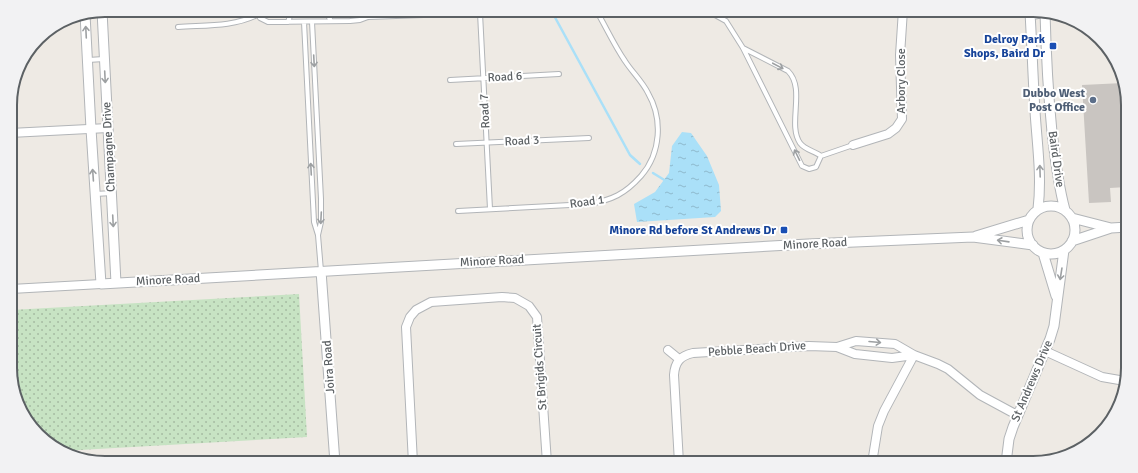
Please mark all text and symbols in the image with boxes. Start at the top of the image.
one-way arrow [82,25,90,38]
place label: Delroy Park Shops, Baird Dr [964,32,1046,61]
marker: Delroy Park Shops, Baird Dr [1048,41,1058,51]
street label: Arbory Close [894,48,909,114]
one-way arrow [310,54,318,67]
one-way arrow [772,63,784,70]
street label: Road 6 [487,69,523,85]
one-way arrow [102,71,109,84]
place label: Dubbo West Post Office [1023,86,1086,115]
street label: Road 7 [477,93,493,129]
marker: Dubbo West Post Office [1088,95,1098,105]
street label: Champagne Drive [99,102,119,192]
street label: Baird Drive [1045,130,1067,188]
street label: Road 3 [504,133,540,149]
one-way arrow [792,150,800,162]
one-way arrow [308,163,315,176]
one-way arrow [1036,165,1043,178]
one-way arrow [90,169,97,182]
street label: Road 1 [569,192,605,212]
one-way arrow [317,211,325,224]
one-way arrow [109,214,117,227]
place label: Minore Rd before St Andrews Dr [609,223,776,238]
marker: Minore Rd before St Andrews Dr [779,225,789,235]
street label: Minore Road [783,235,847,253]
one-way arrow [997,237,1010,245]
street label: Minore Road [460,252,524,270]
one-way arrow [1057,267,1065,280]
street label: Minore Road [136,271,200,289]
street label: St Brigids Circuit [530,323,550,411]
street label: Pebble Beach Drive [708,338,806,360]
street label: St Andrews Drive [1008,338,1056,424]
one-way arrow [868,339,881,346]
street label: Joira Road [320,340,338,394]

